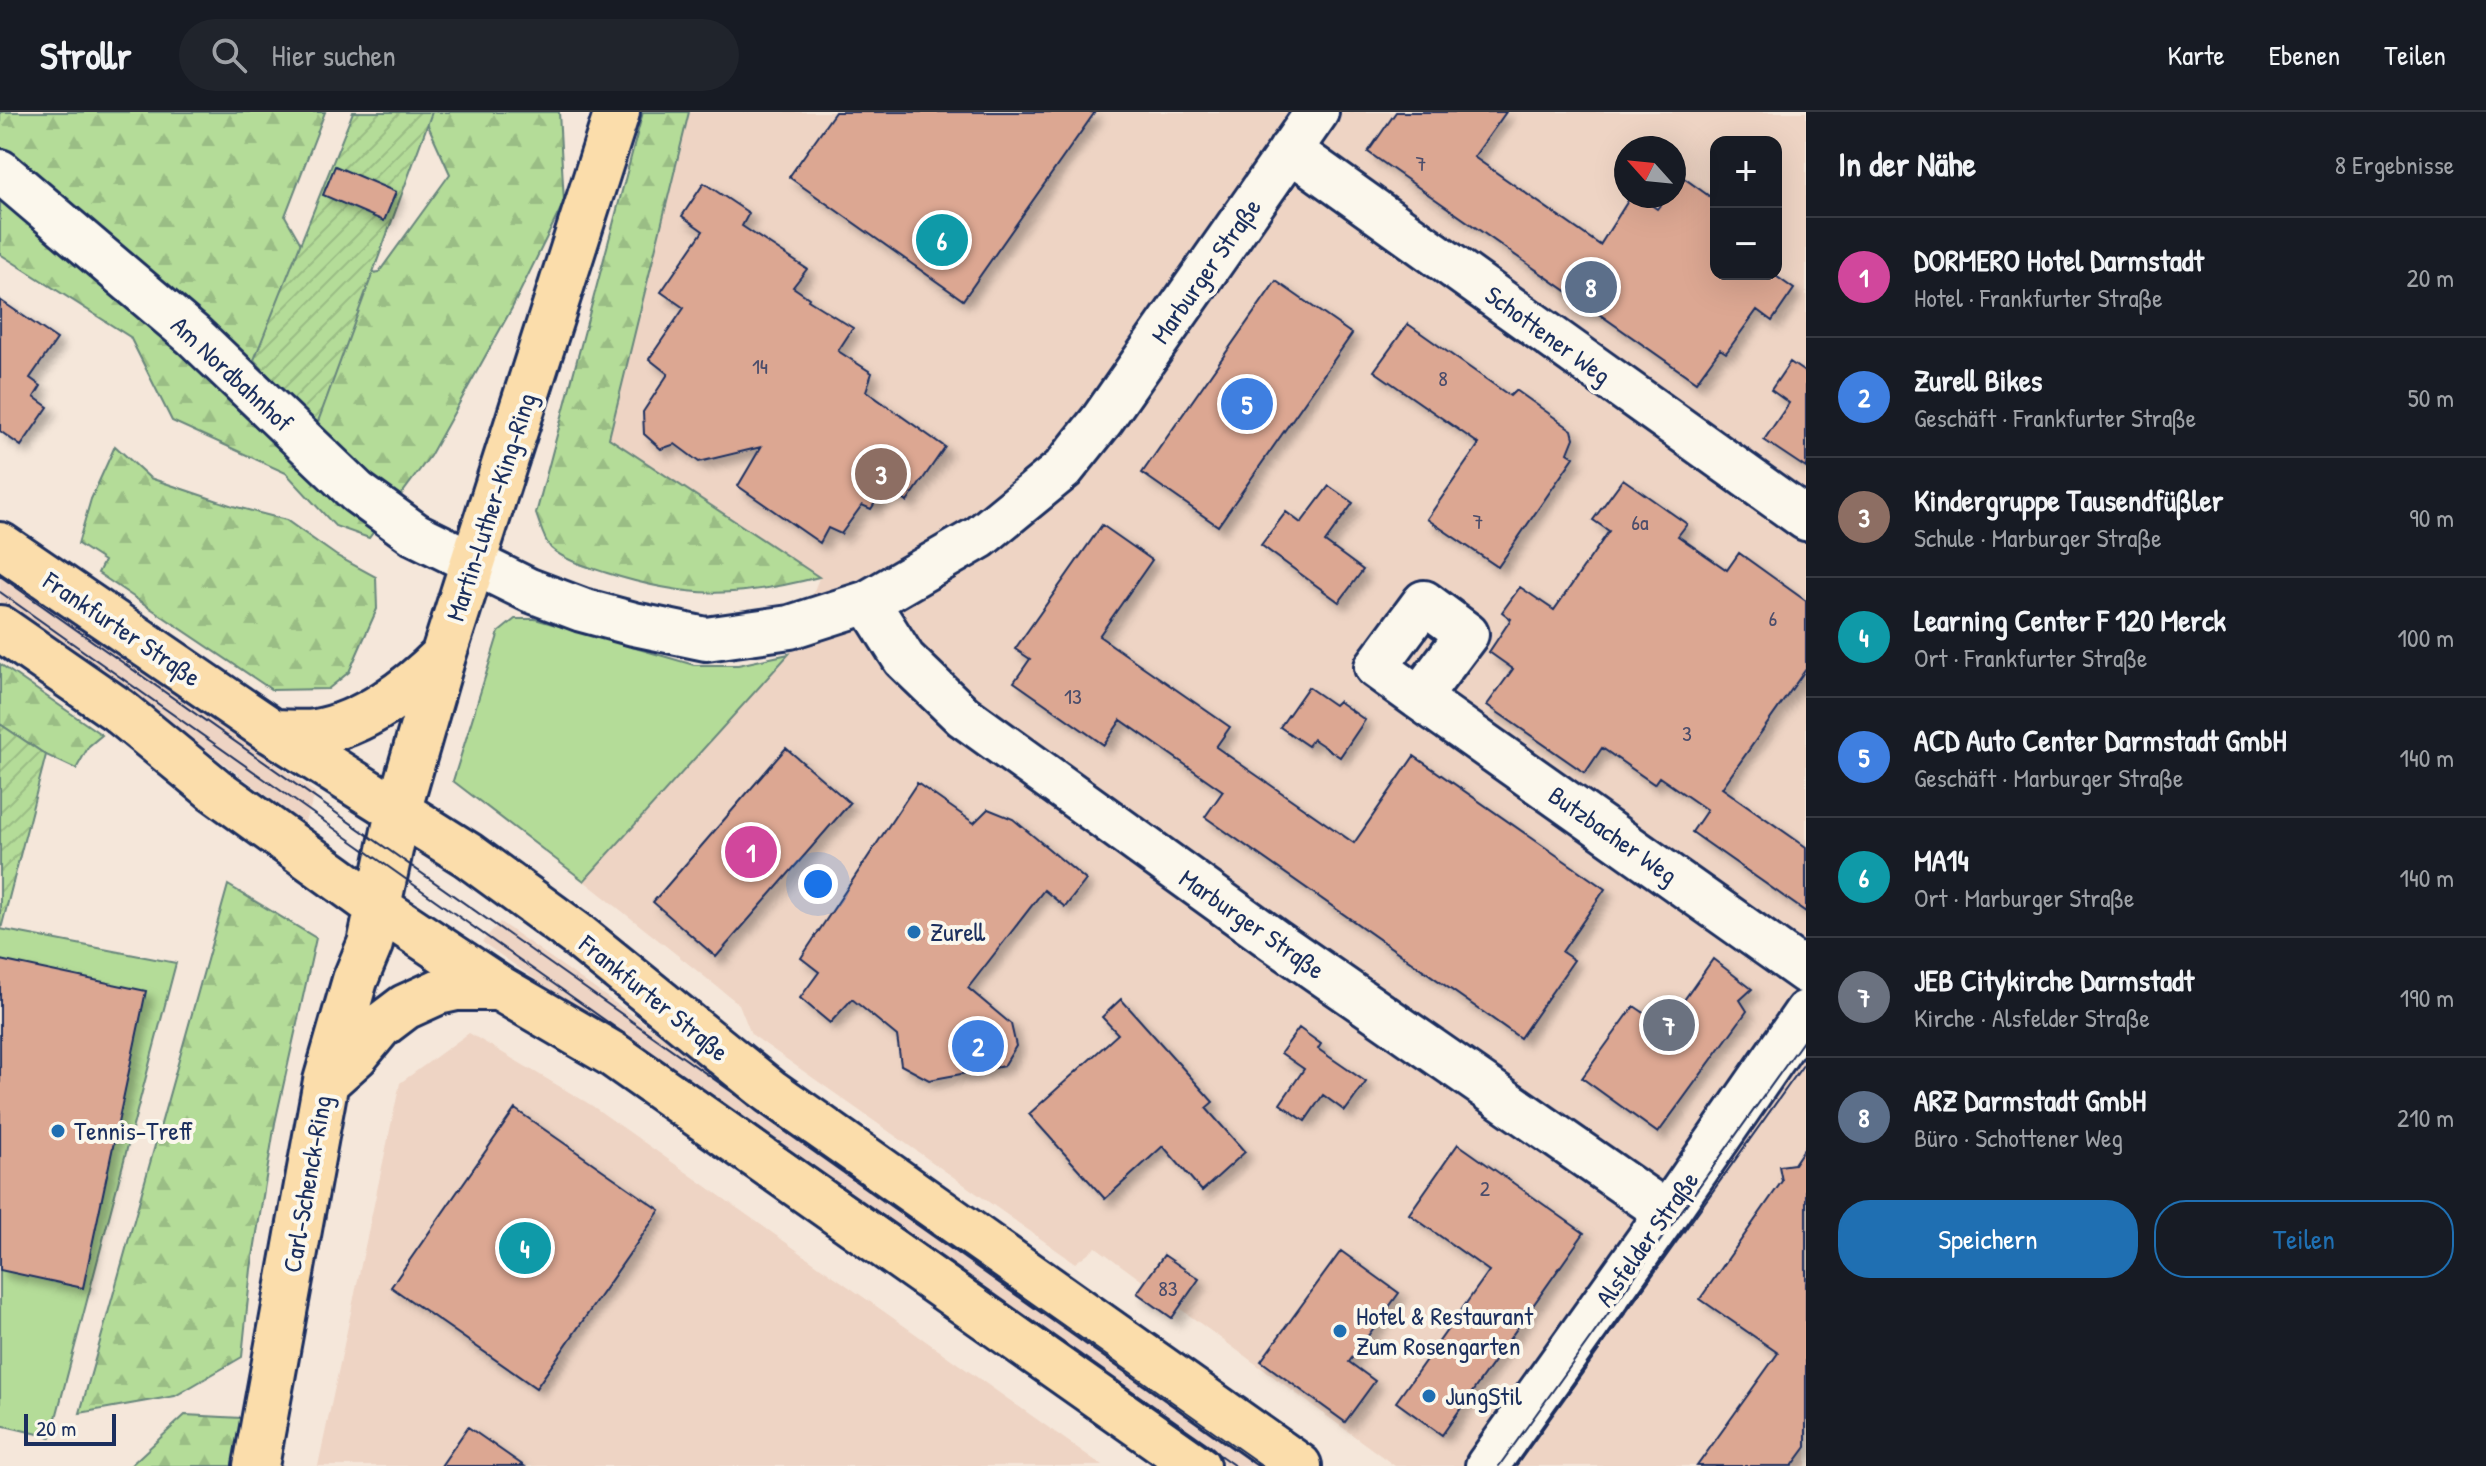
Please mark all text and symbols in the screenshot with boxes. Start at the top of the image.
search box [179,19,739,91]
text: Strollr [40,29,131,81]
icon: search [207,33,251,77]
text: Hier suchen [271,35,396,75]
text: Karte [2168,36,2225,74]
text: Ebenen [2269,36,2340,74]
text: Teilen [2384,36,2446,74]
north arrow [1614,136,1686,208]
map controls [1710,136,1782,280]
button: + [1710,136,1782,208]
text: In der Nähe [1838,141,1976,187]
text: 8 Ergebnisse [2335,147,2454,182]
house number: 7 [1416,148,1426,178]
street label: Marburger Straße [1143,191,1269,350]
button: − [1710,208,1782,280]
pin: 6 [916,210,968,270]
text: DORMERO Hotel Darmstadt [1914,240,2204,280]
pin: 8 [1565,257,1617,317]
text: 1 [1859,260,1869,295]
text: 20 m [2407,260,2454,295]
street label: Schottener Weg [1478,277,1618,392]
text: Hotel · Frankfurter Straße [1914,280,2163,315]
street label: Am Nordbahnhof [164,308,301,440]
house number: 14 [752,351,768,381]
text: Zurell Bikes [1914,360,2042,400]
house number: 8 [1438,363,1448,393]
pin: 5 [1221,374,1273,434]
text: 2 [1858,380,1870,415]
text: 50 m [2408,380,2454,415]
street label: Martin-Luther-King-Ring [437,388,544,625]
text: Geschäft · Frankfurter Straße [1914,400,2196,435]
pin: 3 [855,444,907,504]
text: Kindergruppe Tausendfüßler [1914,480,2223,520]
text: 3 [1858,500,1870,535]
text: 90 m [2409,500,2454,535]
house number: 7 [1473,506,1483,536]
house number: 6a [1631,507,1649,537]
text: Schule · Marburger Straße [1914,520,2162,555]
street label: Frankfurter Straße [36,562,208,694]
text: Learning Center F 120 Merck [1914,600,2226,640]
house number: 6 [1769,603,1778,633]
text: 4 [1859,620,1869,655]
text: 100 m [2398,620,2454,655]
text: Ort · Frankfurter Straße [1914,640,2147,675]
house number: 13 [1064,681,1082,711]
house number: 3 [1682,718,1692,748]
text: ACD Auto Center Darmstadt GmbH [1914,720,2287,760]
text: 5 [1859,740,1870,775]
text: 140 m [2400,740,2454,775]
text: Geschäft · Marburger Straße [1914,760,2183,795]
street label: Butzbacher Weg [1542,777,1685,892]
pin: 1 [725,822,777,882]
text: MA14 [1914,840,1969,880]
text: 6 [1859,860,1869,895]
text: 140 m [2400,860,2454,895]
street label: Marburger Straße [1173,861,1332,987]
your location [798,864,838,904]
text: Ort · Marburger Straße [1914,880,2134,915]
place label: Zurell [930,914,986,949]
marker: Zurell [905,923,923,941]
street label: Frankfurter Straße [572,926,736,1069]
text: JEB Citykirche Darmstadt [1914,960,2194,1000]
text: 7 [1858,980,1870,1015]
text: 190 m [2400,980,2454,1015]
pin: 7 [1643,995,1695,1055]
text: Kirche · Alsfelder Straße [1914,1000,2150,1035]
pin: 2 [952,1016,1004,1076]
text: ARZ Darmstadt GmbH [1914,1080,2146,1120]
street label: Carl-Schenck-Ring [274,1093,339,1275]
text: 8 [1858,1100,1870,1135]
text: 210 m [2397,1100,2454,1135]
place label: Tennis-Treff [74,1113,193,1148]
text: Büro · Schottener Weg [1914,1120,2123,1155]
marker: Tennis-Treff [49,1122,67,1140]
street label: Alsfelder Straße [1587,1164,1706,1313]
house number: 2 [1480,1173,1491,1203]
button: Speichern [1838,1200,2138,1278]
button: Teilen [2154,1200,2454,1278]
pin: 4 [499,1218,551,1278]
house number: 83 [1158,1273,1178,1303]
place label: Hotel & Restaurant Zum Rosengarten [1356,1298,1534,1363]
marker: Hotel & Restaurant Zum Rosengarten [1331,1322,1349,1340]
place label: JungStil [1445,1378,1522,1413]
marker: JungStil [1420,1387,1438,1405]
scale bar [24,1410,116,1446]
text: 20 m [36,1413,76,1443]

